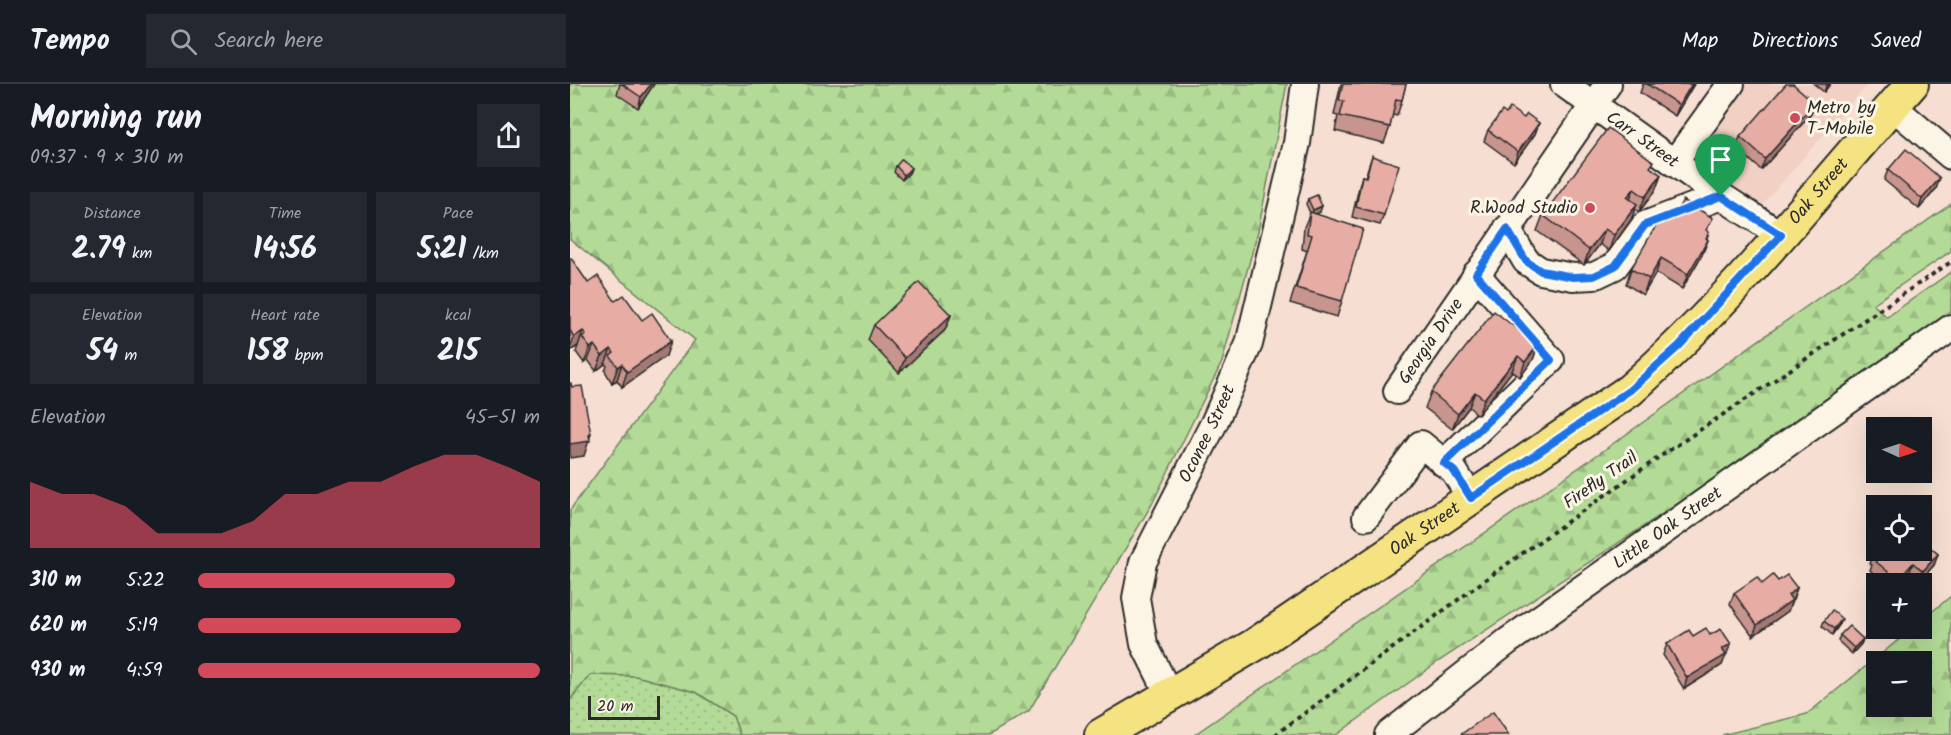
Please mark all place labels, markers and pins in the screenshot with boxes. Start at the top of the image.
place label: Metro by T-Mobile [1807,94,1876,144]
marker: Metro by T-Mobile [1788,111,1802,125]
pin [1695,134,1746,196]
place label: R.Wood Studio [1470,194,1578,223]
marker: R.Wood Studio [1583,201,1597,215]

